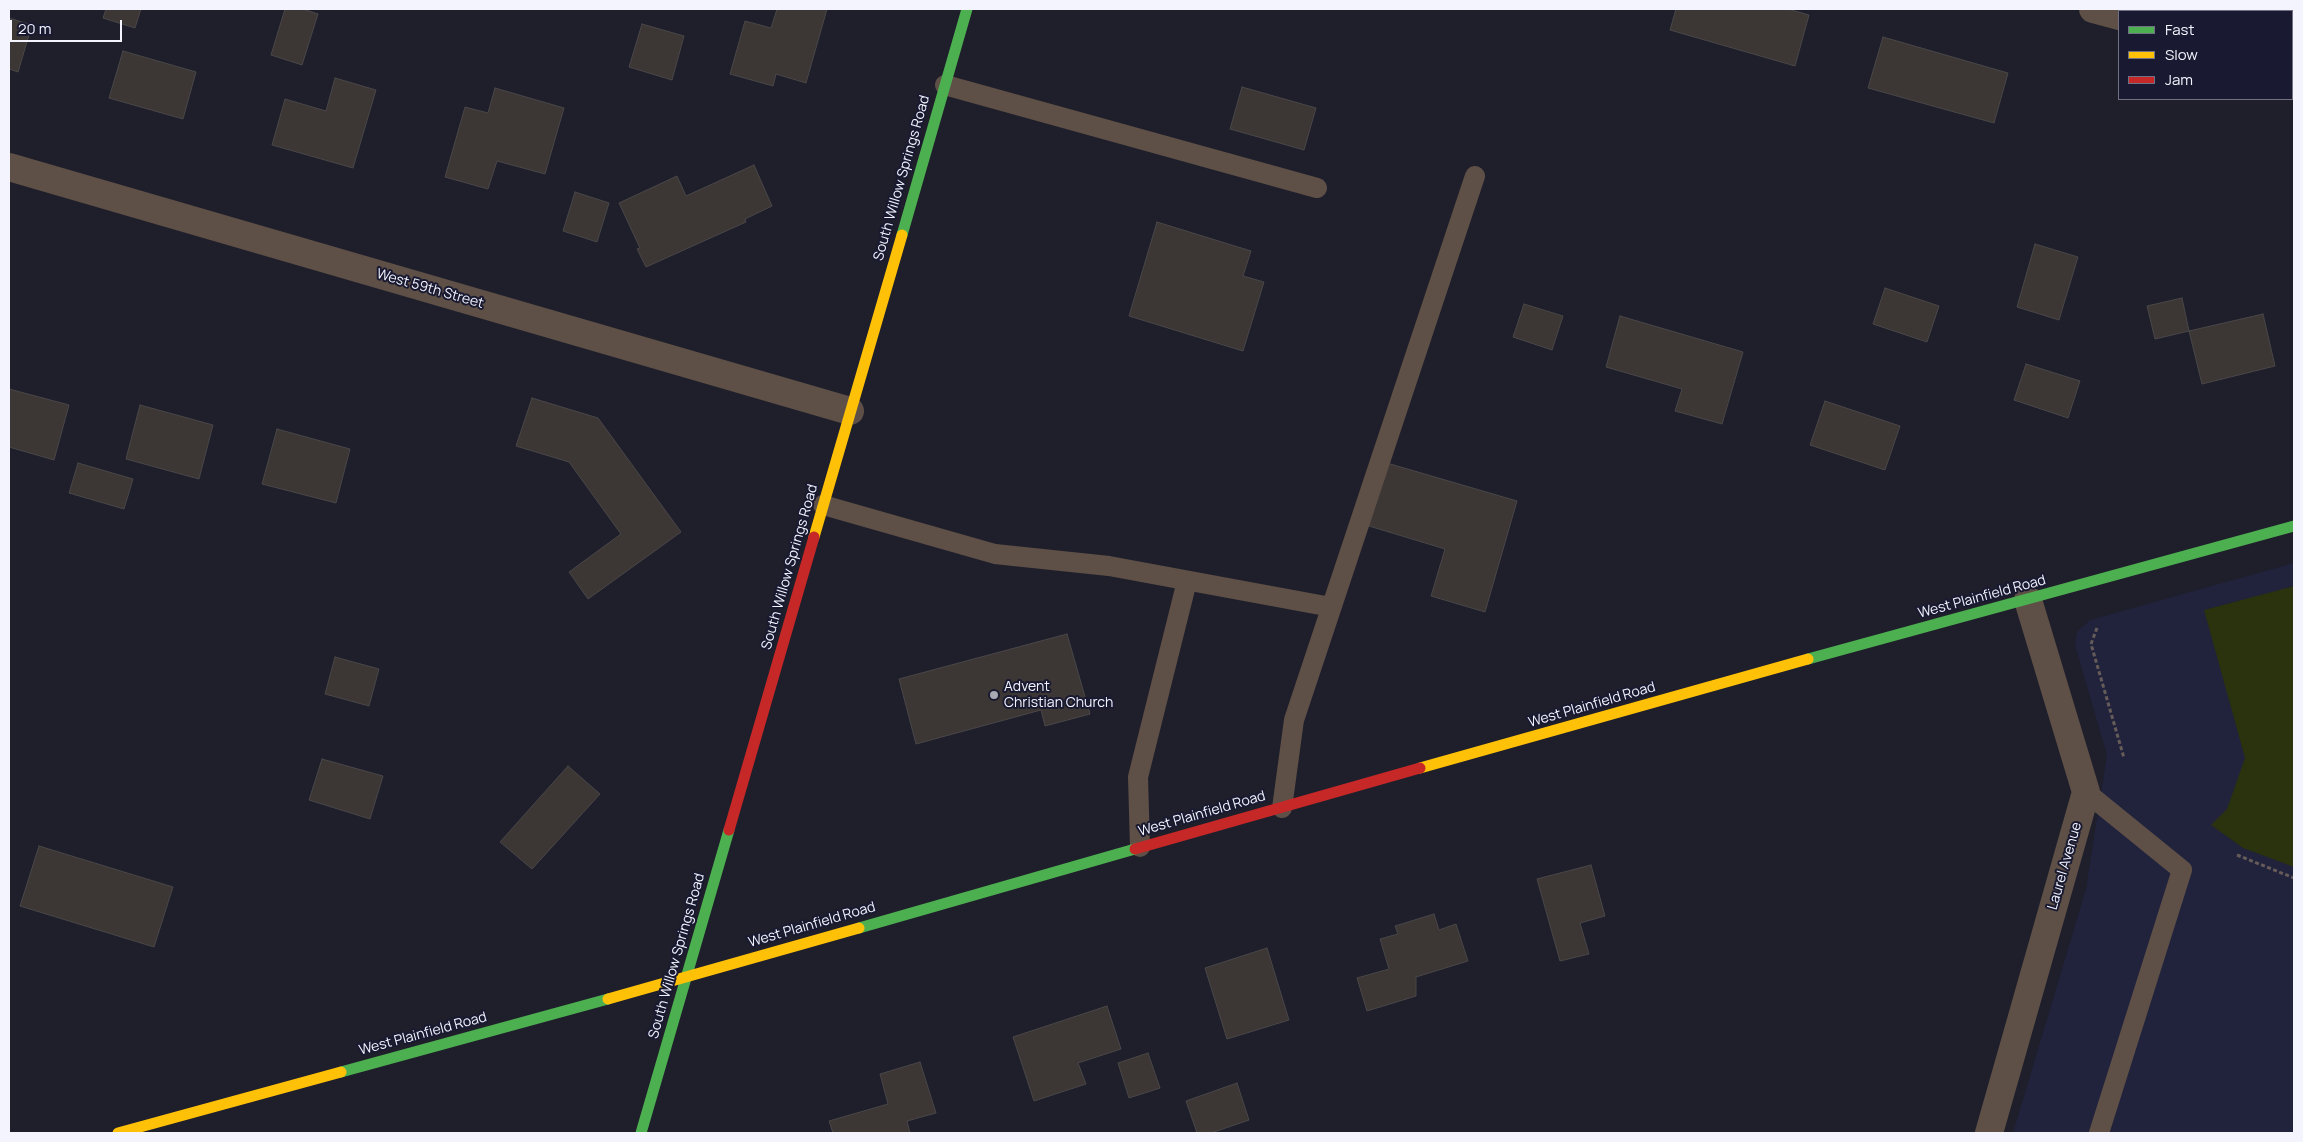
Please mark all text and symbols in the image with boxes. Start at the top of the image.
scale bar [12,10,125,42]
legend [2118,10,2293,100]
text: 20 m [18,18,51,39]
text: Fast [2165,19,2194,40]
text: Slow [2165,44,2198,65]
text: Jam [2165,69,2193,90]
street label: South Willow Springs Road [870,93,934,263]
street label: West 59th Street [374,266,486,312]
street label: South Willow Springs Road [758,482,822,652]
street label: West Plainfield Road [1916,572,2048,622]
place label: Advent Christian Church [1004,679,1113,712]
street label: West Plainfield Road [1527,679,1657,731]
marker: Advent Christian Church [988,689,1000,701]
street label: West Plainfield Road [1137,788,1267,840]
street label: Laurel Avenue [2044,820,2086,912]
street label: South Willow Springs Road [645,871,709,1041]
street label: West Plainfield Road [747,899,877,951]
street label: West Plainfield Road [357,1009,489,1059]

